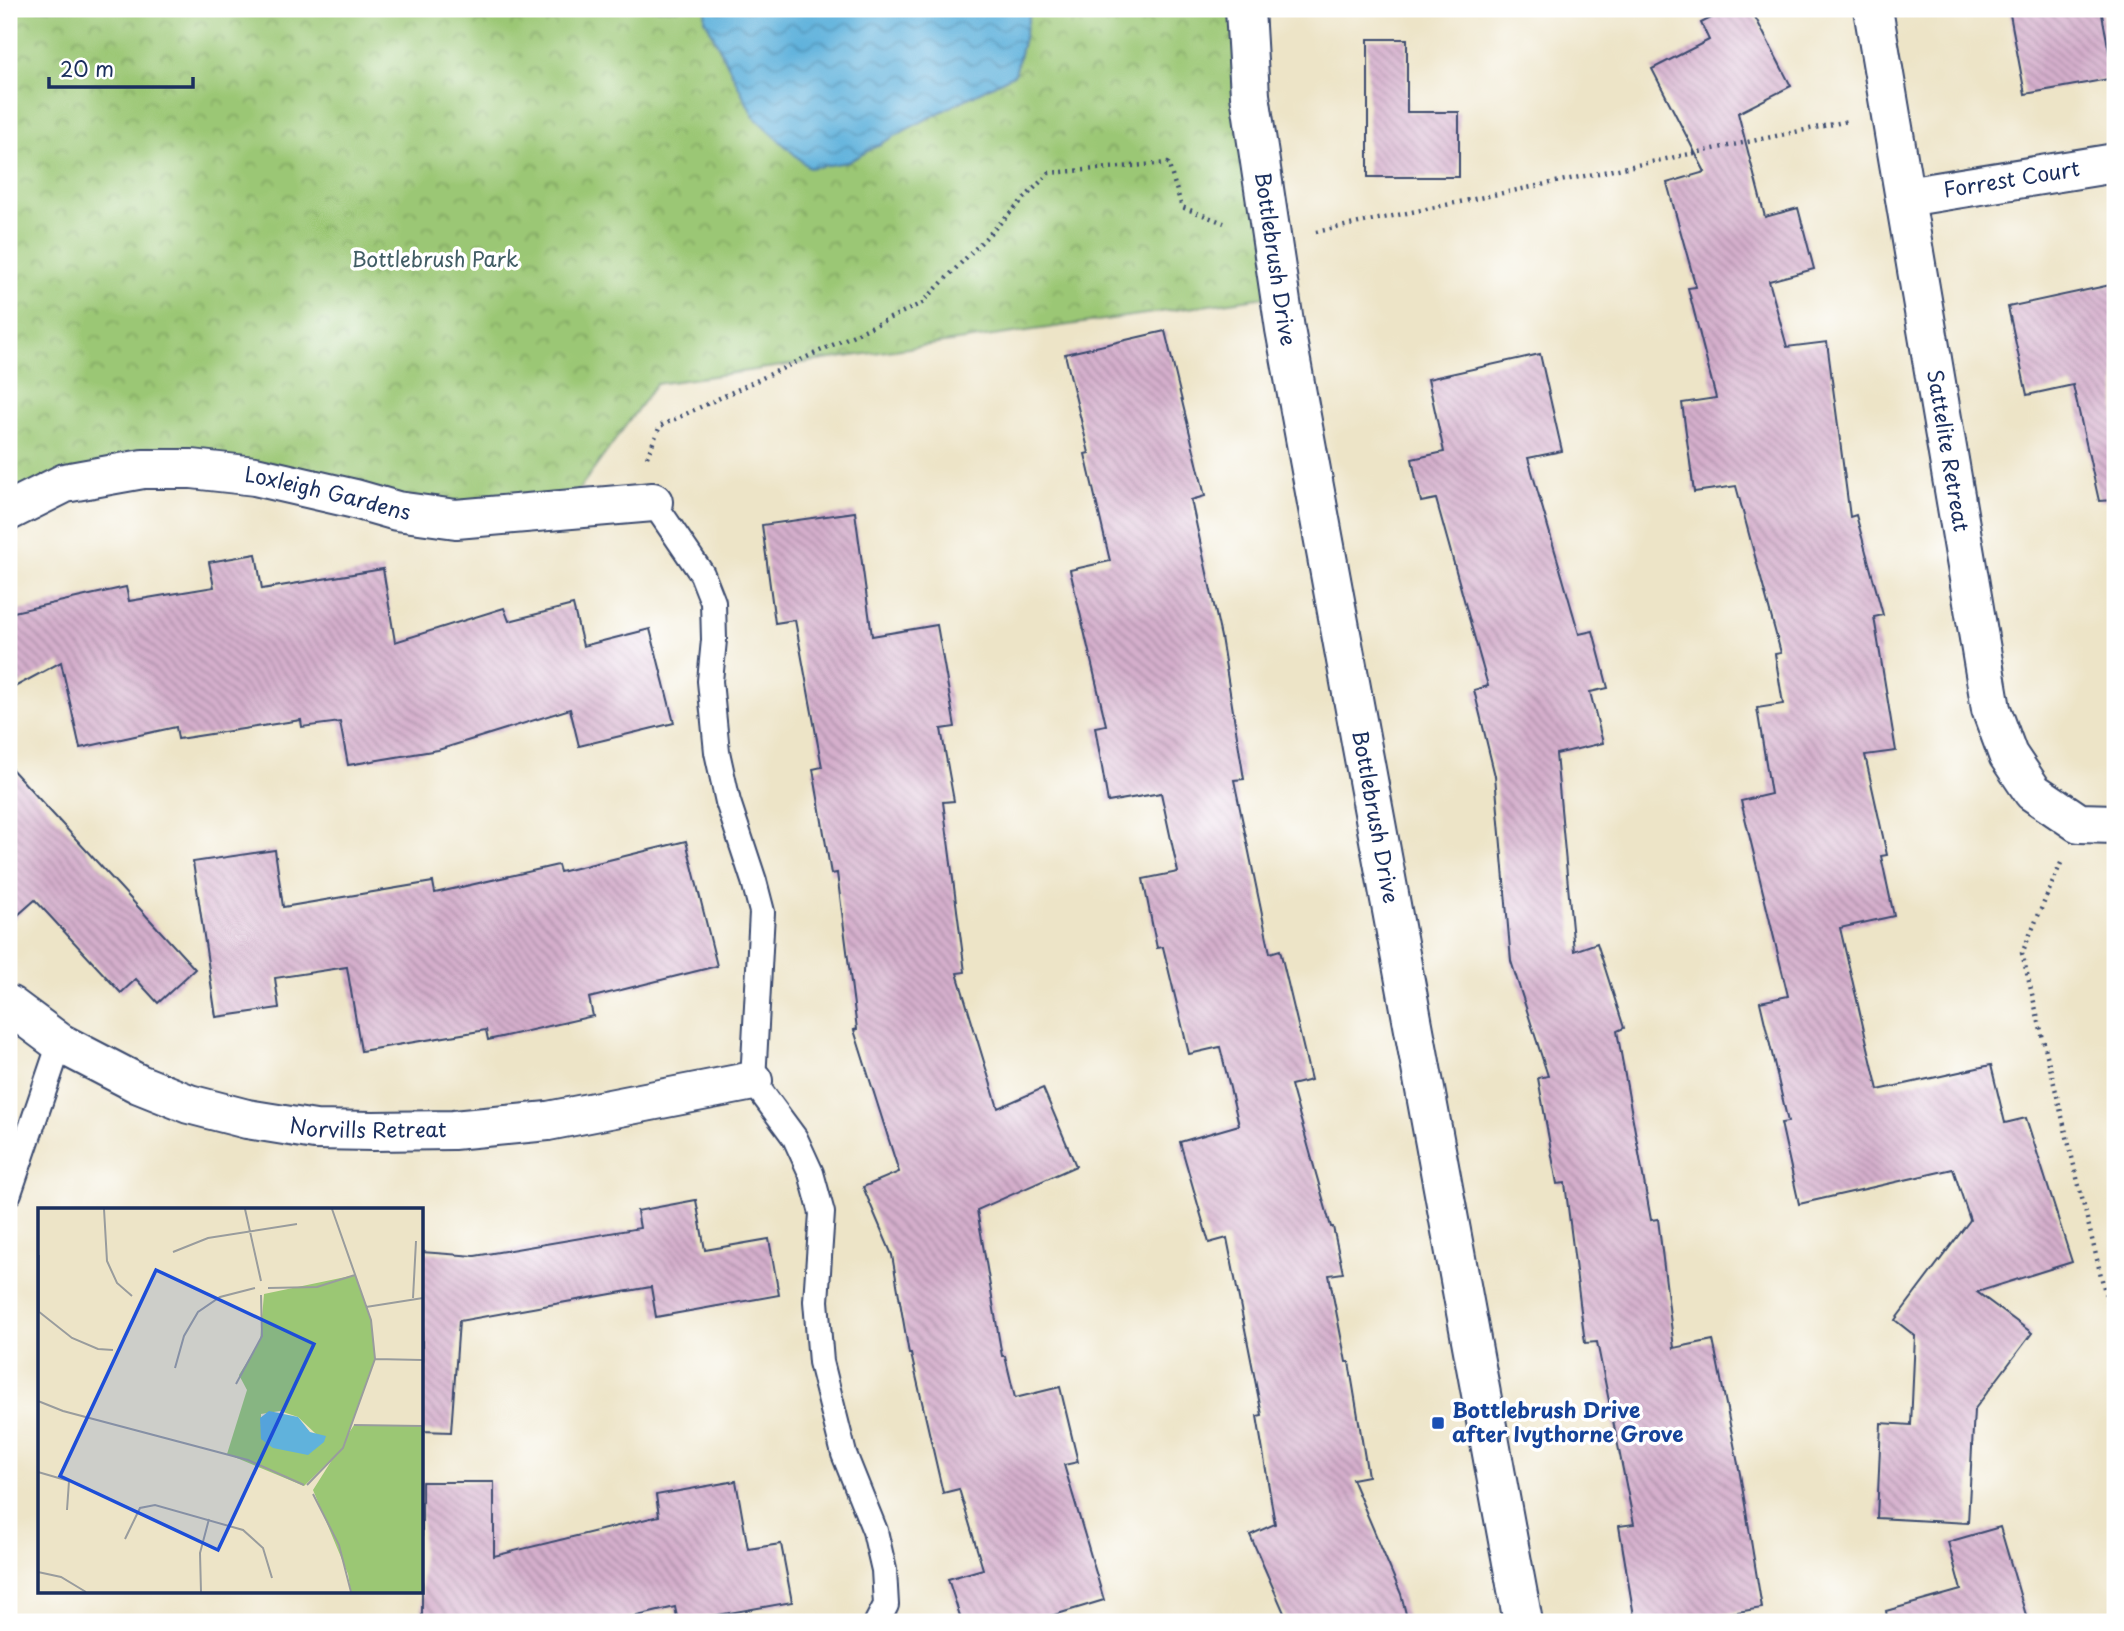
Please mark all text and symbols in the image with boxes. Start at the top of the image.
scale bar [49,46,192,90]
text: 20 m [60,52,114,84]
street label: Forrest Court [1941,151,2082,205]
street label: Bottlebrush Drive [1248,170,1306,348]
park label: Bottlebrush Park [351,242,519,274]
street label: Sattelite Retreat [1920,367,1979,534]
street label: Loxleigh Gardens [243,457,413,527]
street label: Bottlebrush Drive [1345,728,1408,906]
street label: Norvills Retreat [287,1108,447,1145]
inset map [38,1208,424,1592]
place label: Bottlebrush Drive after Ivythorne Grove [1452,1393,1684,1449]
marker: Bottlebrush Drive after Ivythorne Grove [1430,1415,1446,1431]

